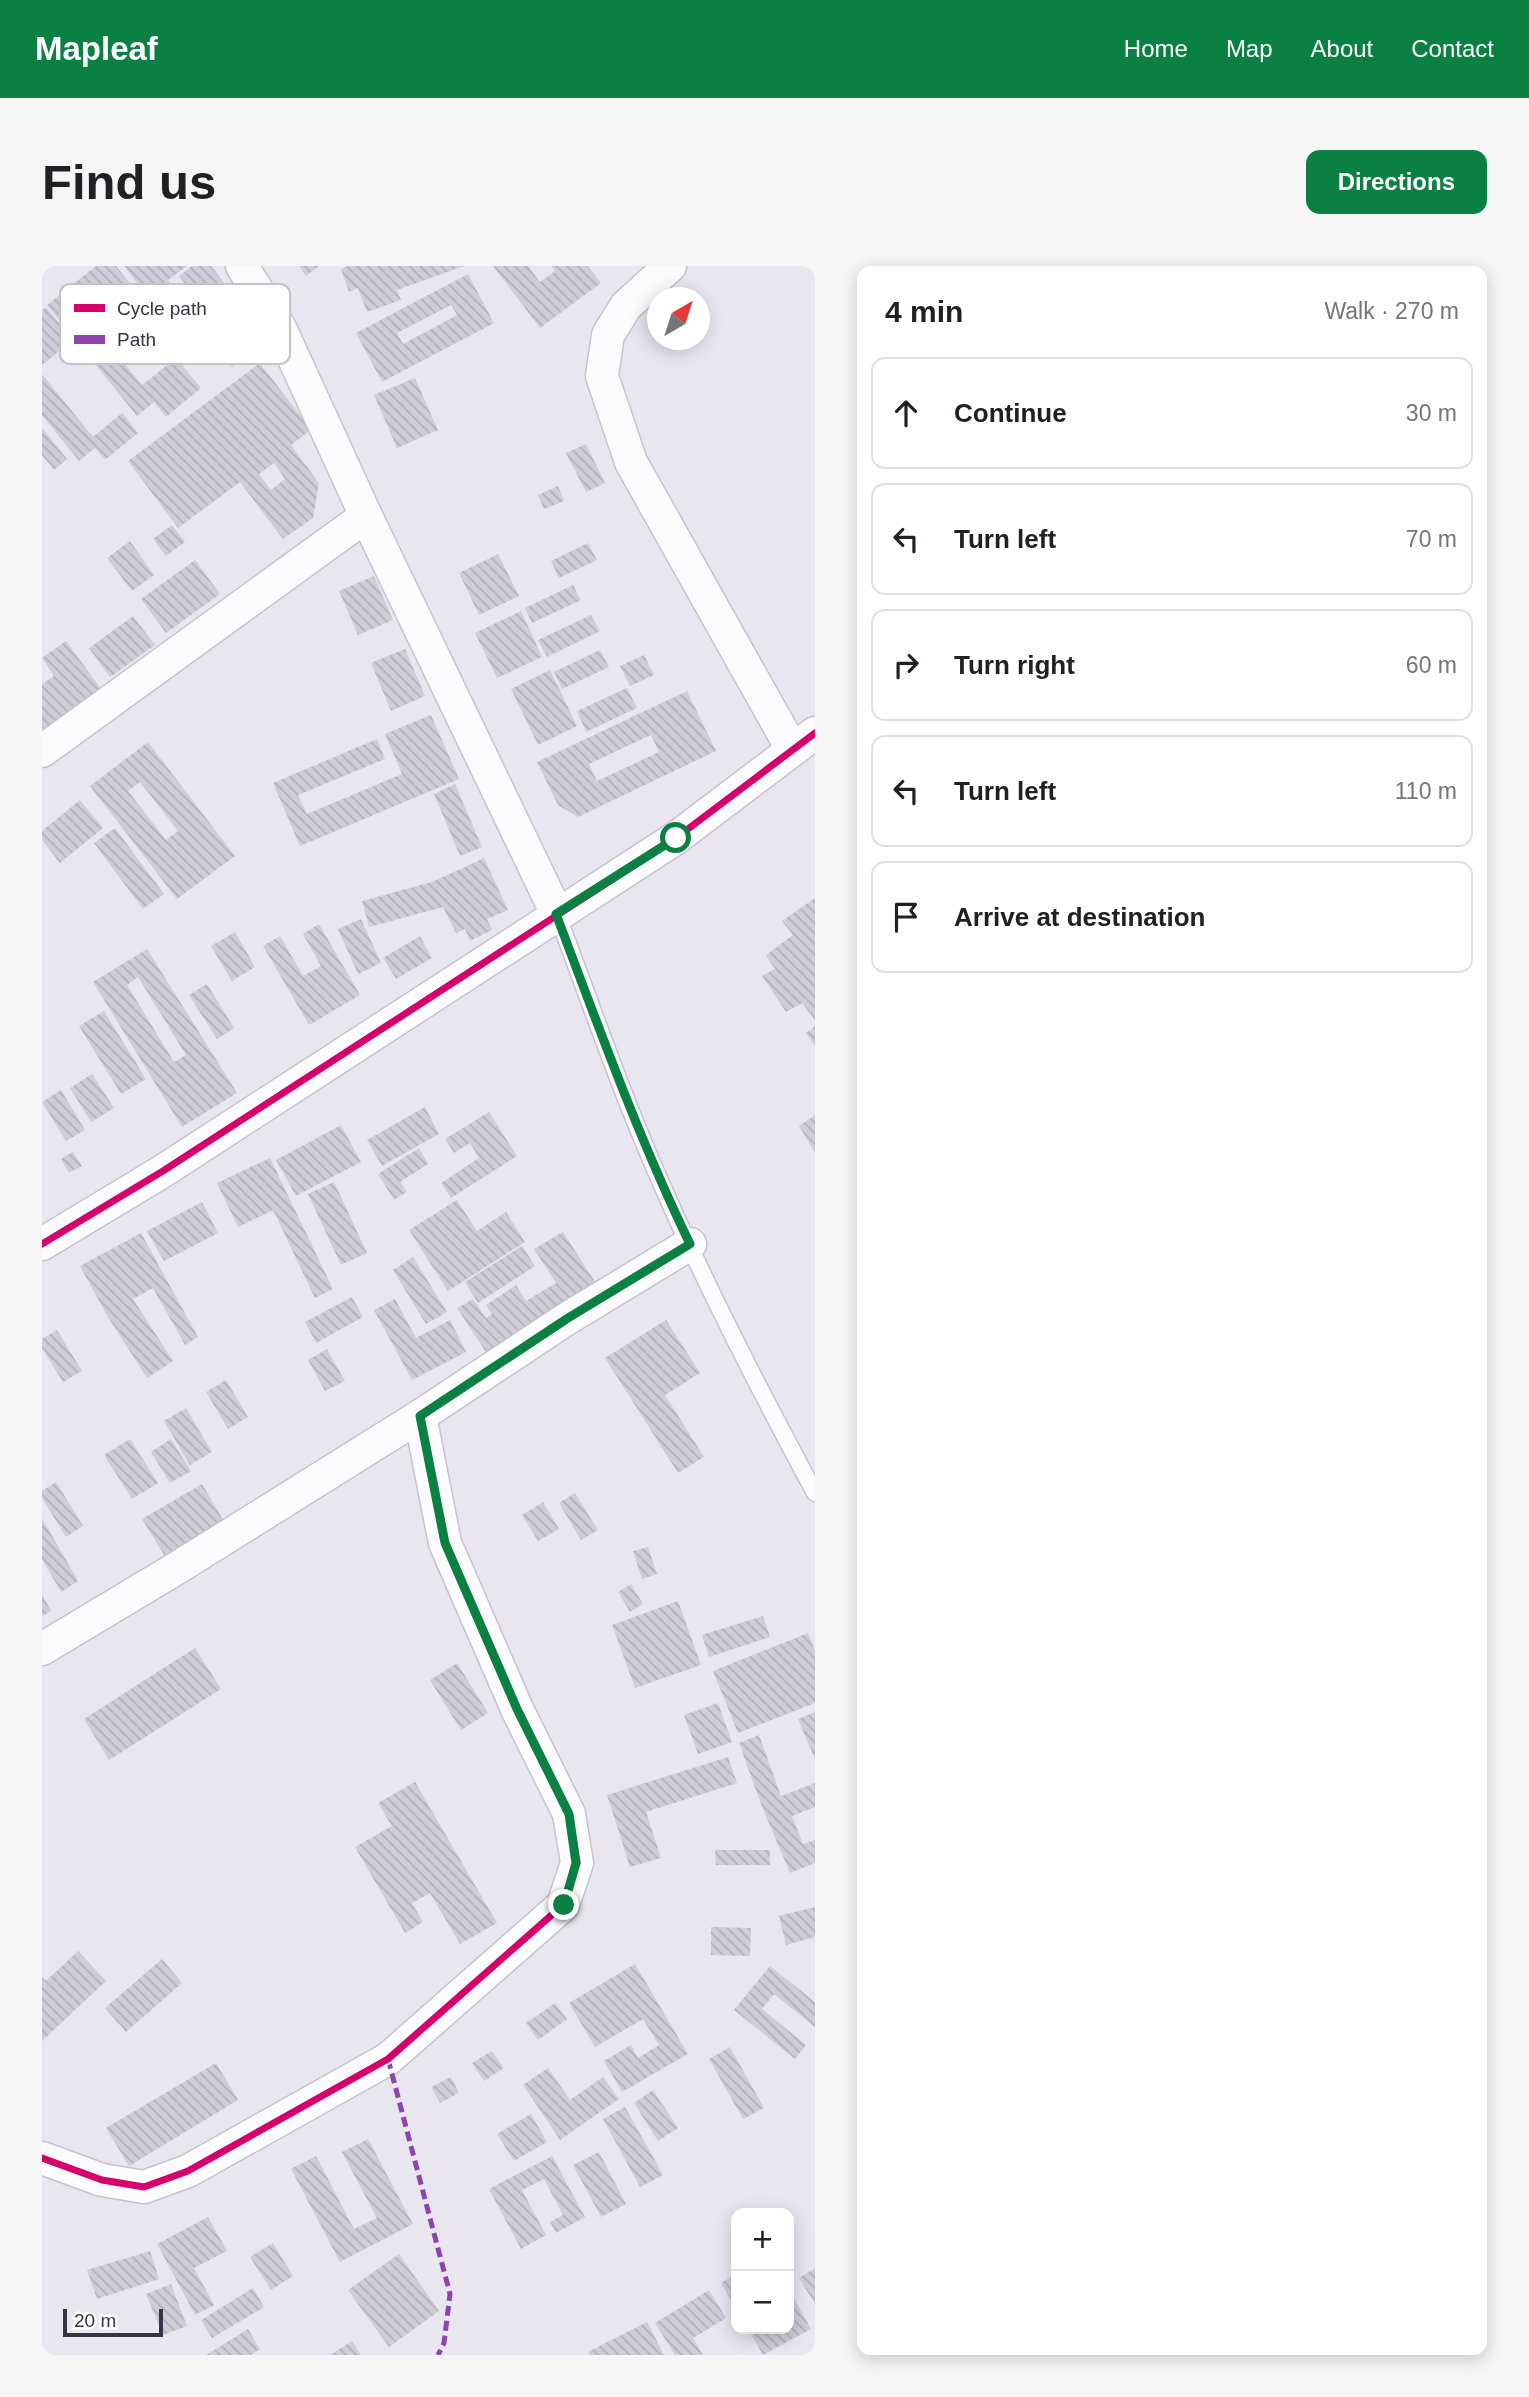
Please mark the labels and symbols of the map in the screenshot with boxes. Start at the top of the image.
legend [60,284,290,364]
north arrow [647,287,710,350]
text: Cycle path [117,298,207,319]
text: Path [117,329,156,350]
route start [660,822,691,853]
route end [548,1889,579,1920]
scale bar [63,2306,163,2338]

